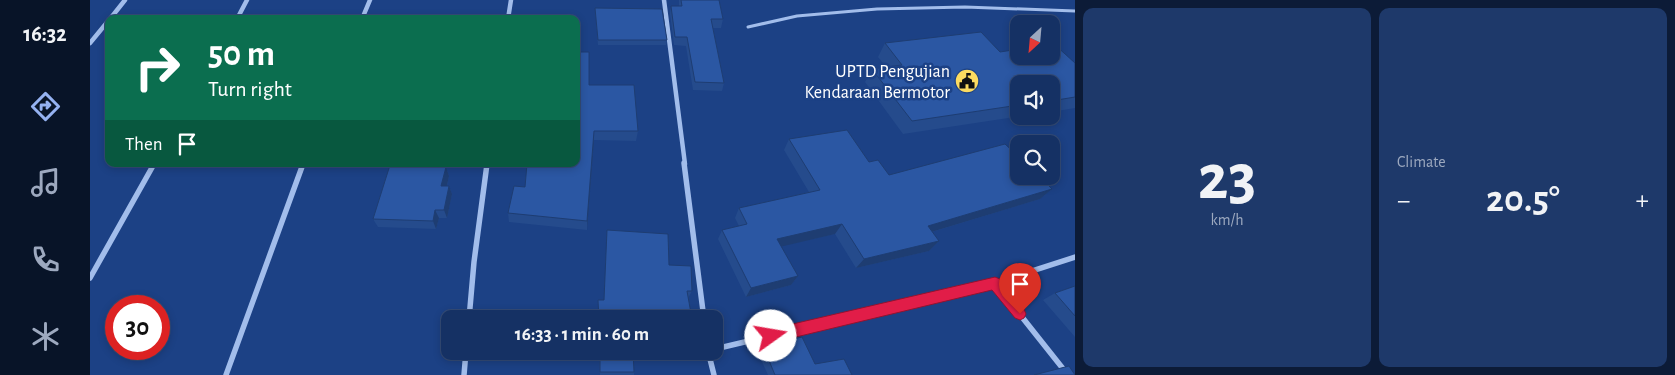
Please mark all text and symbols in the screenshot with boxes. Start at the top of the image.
north arrow [1010,15,1060,65]
map controls [1010,15,1060,185]
text: 16:32 [23,23,67,45]
icon: right [125,35,190,100]
text: 50 m [208,37,275,72]
place label: UPTD Pengujian Kendaraan Bermotor [804,63,950,102]
public building icon: UPTD Pengujian Kendaraan Bermotor [954,68,980,94]
button: sound [1010,75,1060,125]
text: Turn right [208,78,292,100]
icon: directions [28,89,63,124]
icon: arrive [173,130,201,158]
text: Then [125,135,163,154]
button: search [1010,135,1060,185]
text: 23 [1198,146,1256,211]
text: Climate [1397,154,1446,170]
icon: music [28,165,63,200]
text: 20.5° [1486,181,1560,219]
text: − [1397,187,1410,215]
text: + [1636,187,1649,215]
text: km/h [1210,212,1244,228]
icon: phone [28,242,63,277]
pin [999,263,1041,314]
icon: arrive [1006,270,1034,298]
speed limit sign: 30 [105,295,170,360]
position arrow [744,309,796,361]
icon: climate [28,319,63,354]
text: 16:33 · 1 min · 60 m [515,325,649,344]

